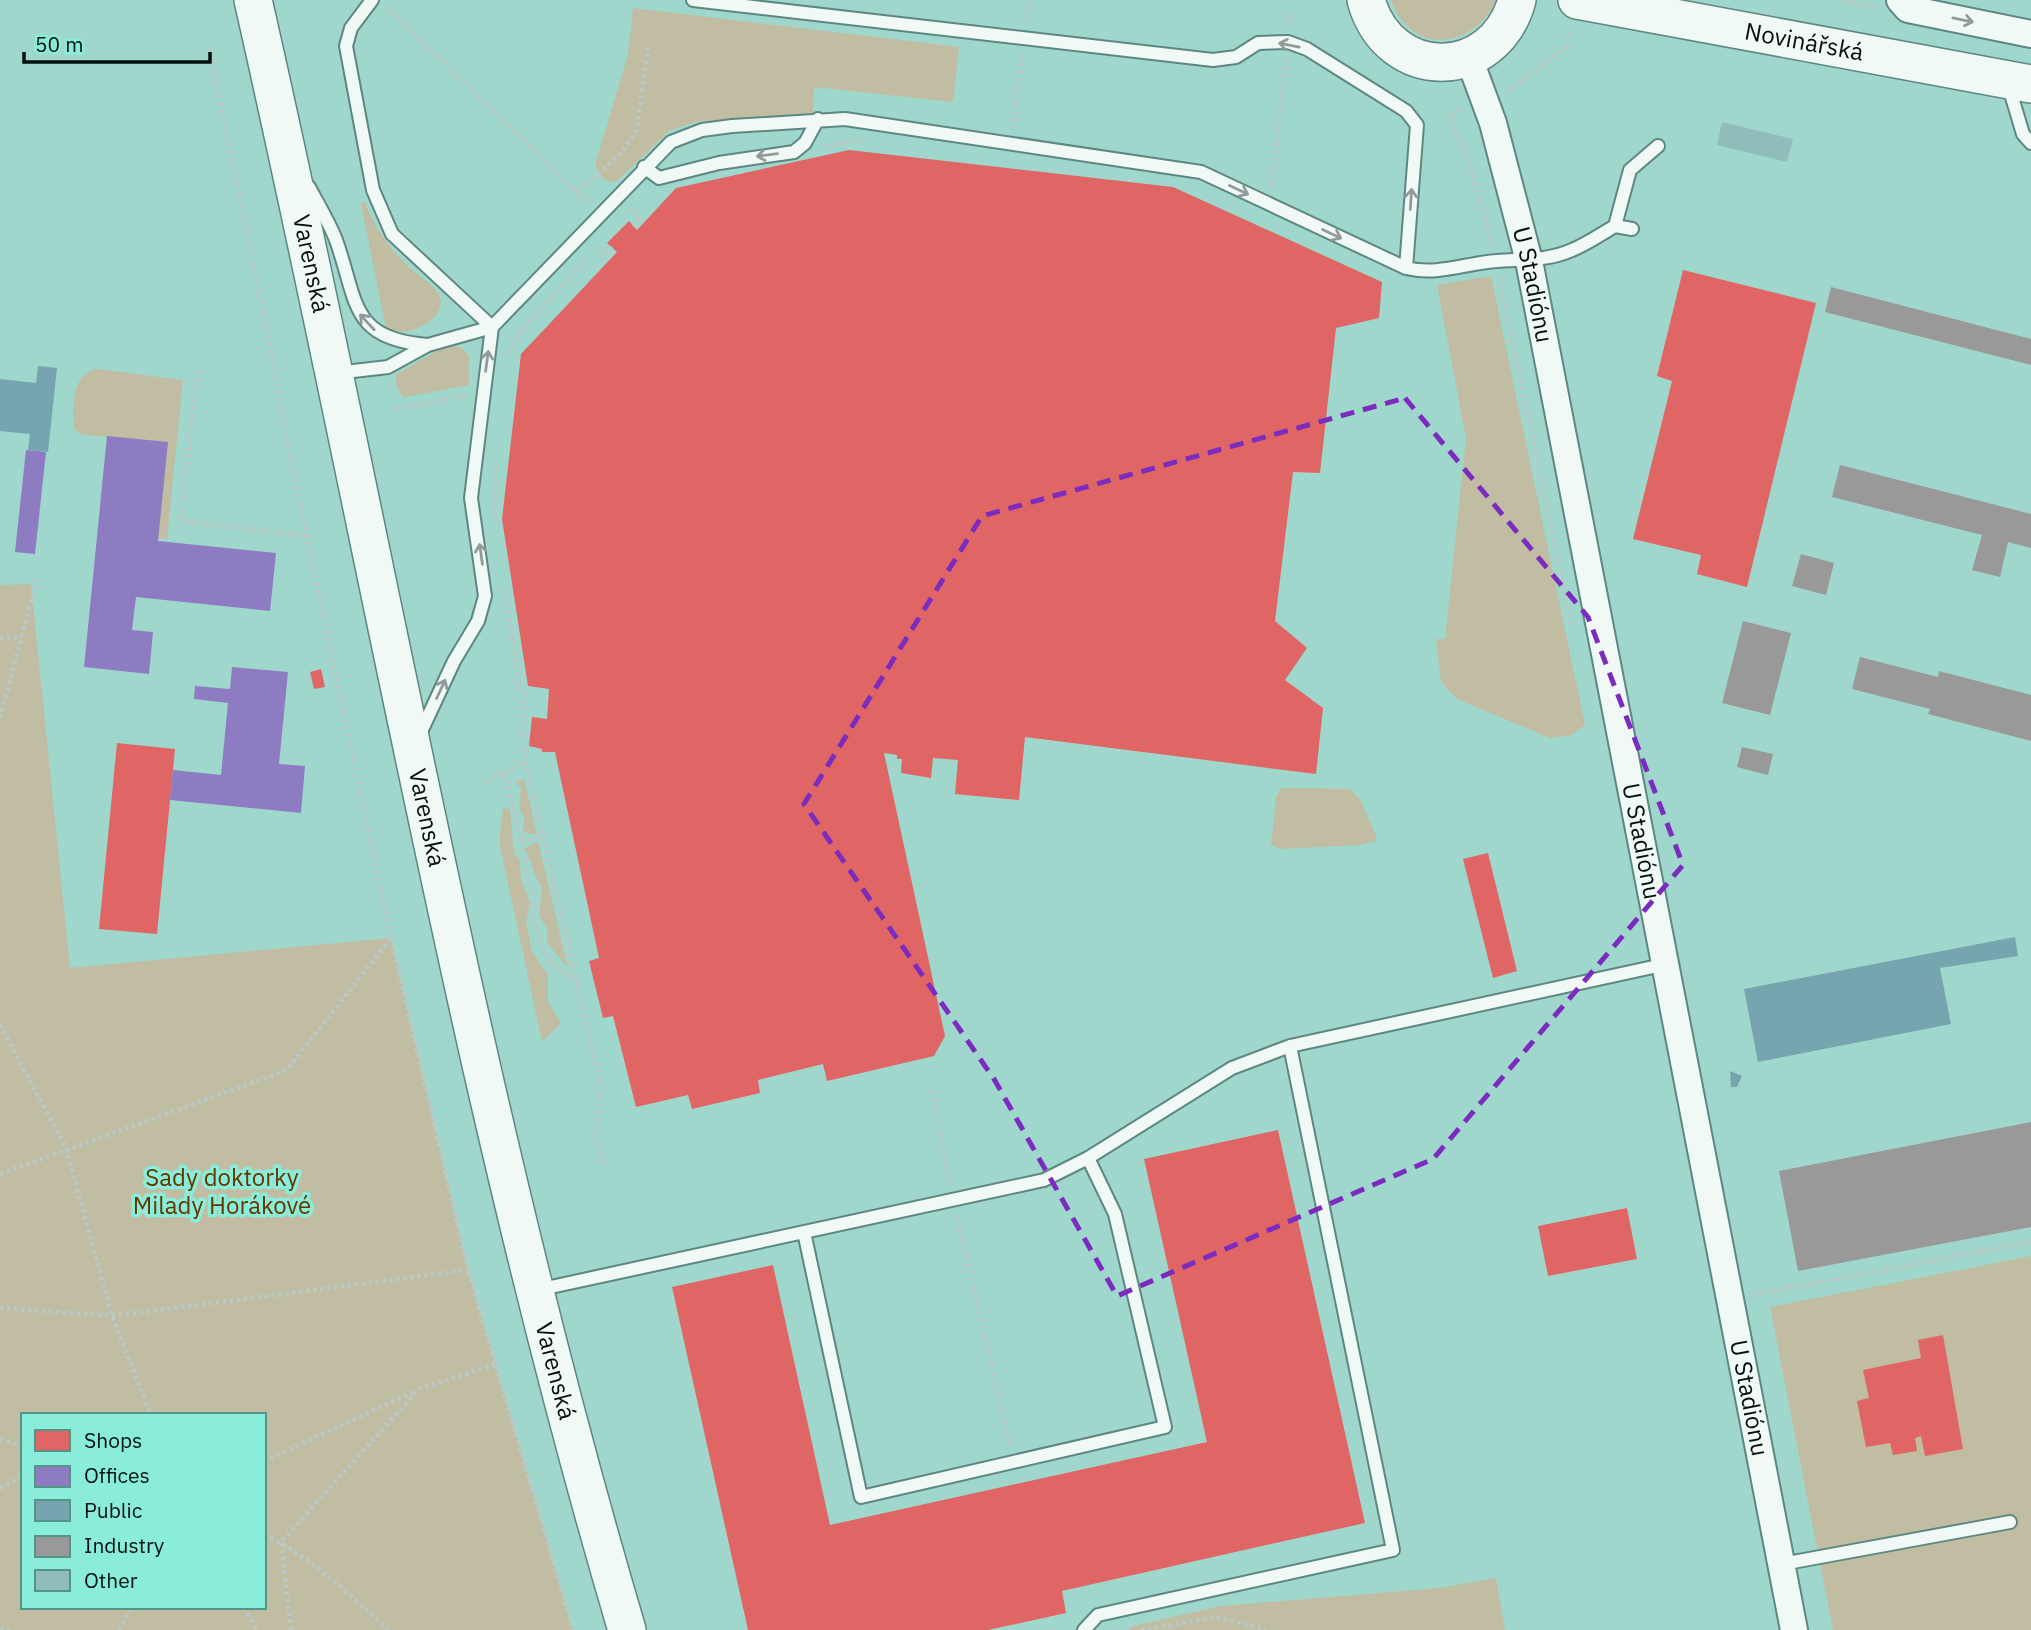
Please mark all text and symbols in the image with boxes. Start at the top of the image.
street label: Novinářská [1742,14,1867,68]
one-way arrow [1951,14,1974,28]
scale bar [24,21,210,65]
text: 50 m [35,30,84,58]
one-way arrow [1278,38,1301,51]
one-way arrow [756,148,779,161]
one-way arrow [1228,184,1249,198]
one-way arrow [1405,189,1418,211]
street label: Varenská [286,212,338,316]
street label: U Stadiónu [1506,223,1561,345]
one-way arrow [1321,227,1342,241]
one-way arrow [359,313,375,331]
one-way arrow [481,350,494,373]
one-way arrow [474,543,487,566]
one-way arrow [434,679,448,700]
street label: Varenská [402,766,454,870]
street label: U Stadiónu [1615,780,1669,902]
park label: Sady doktorky Milady Horákové [133,1161,311,1221]
street label: Varenská [528,1319,584,1423]
street label: U Stadiónu [1723,1337,1777,1459]
legend [21,1413,266,1609]
text: Shops [84,1426,142,1454]
text: Offices [84,1461,150,1489]
text: Public [84,1496,142,1524]
text: Industry [84,1531,165,1559]
text: Other [84,1566,138,1594]

